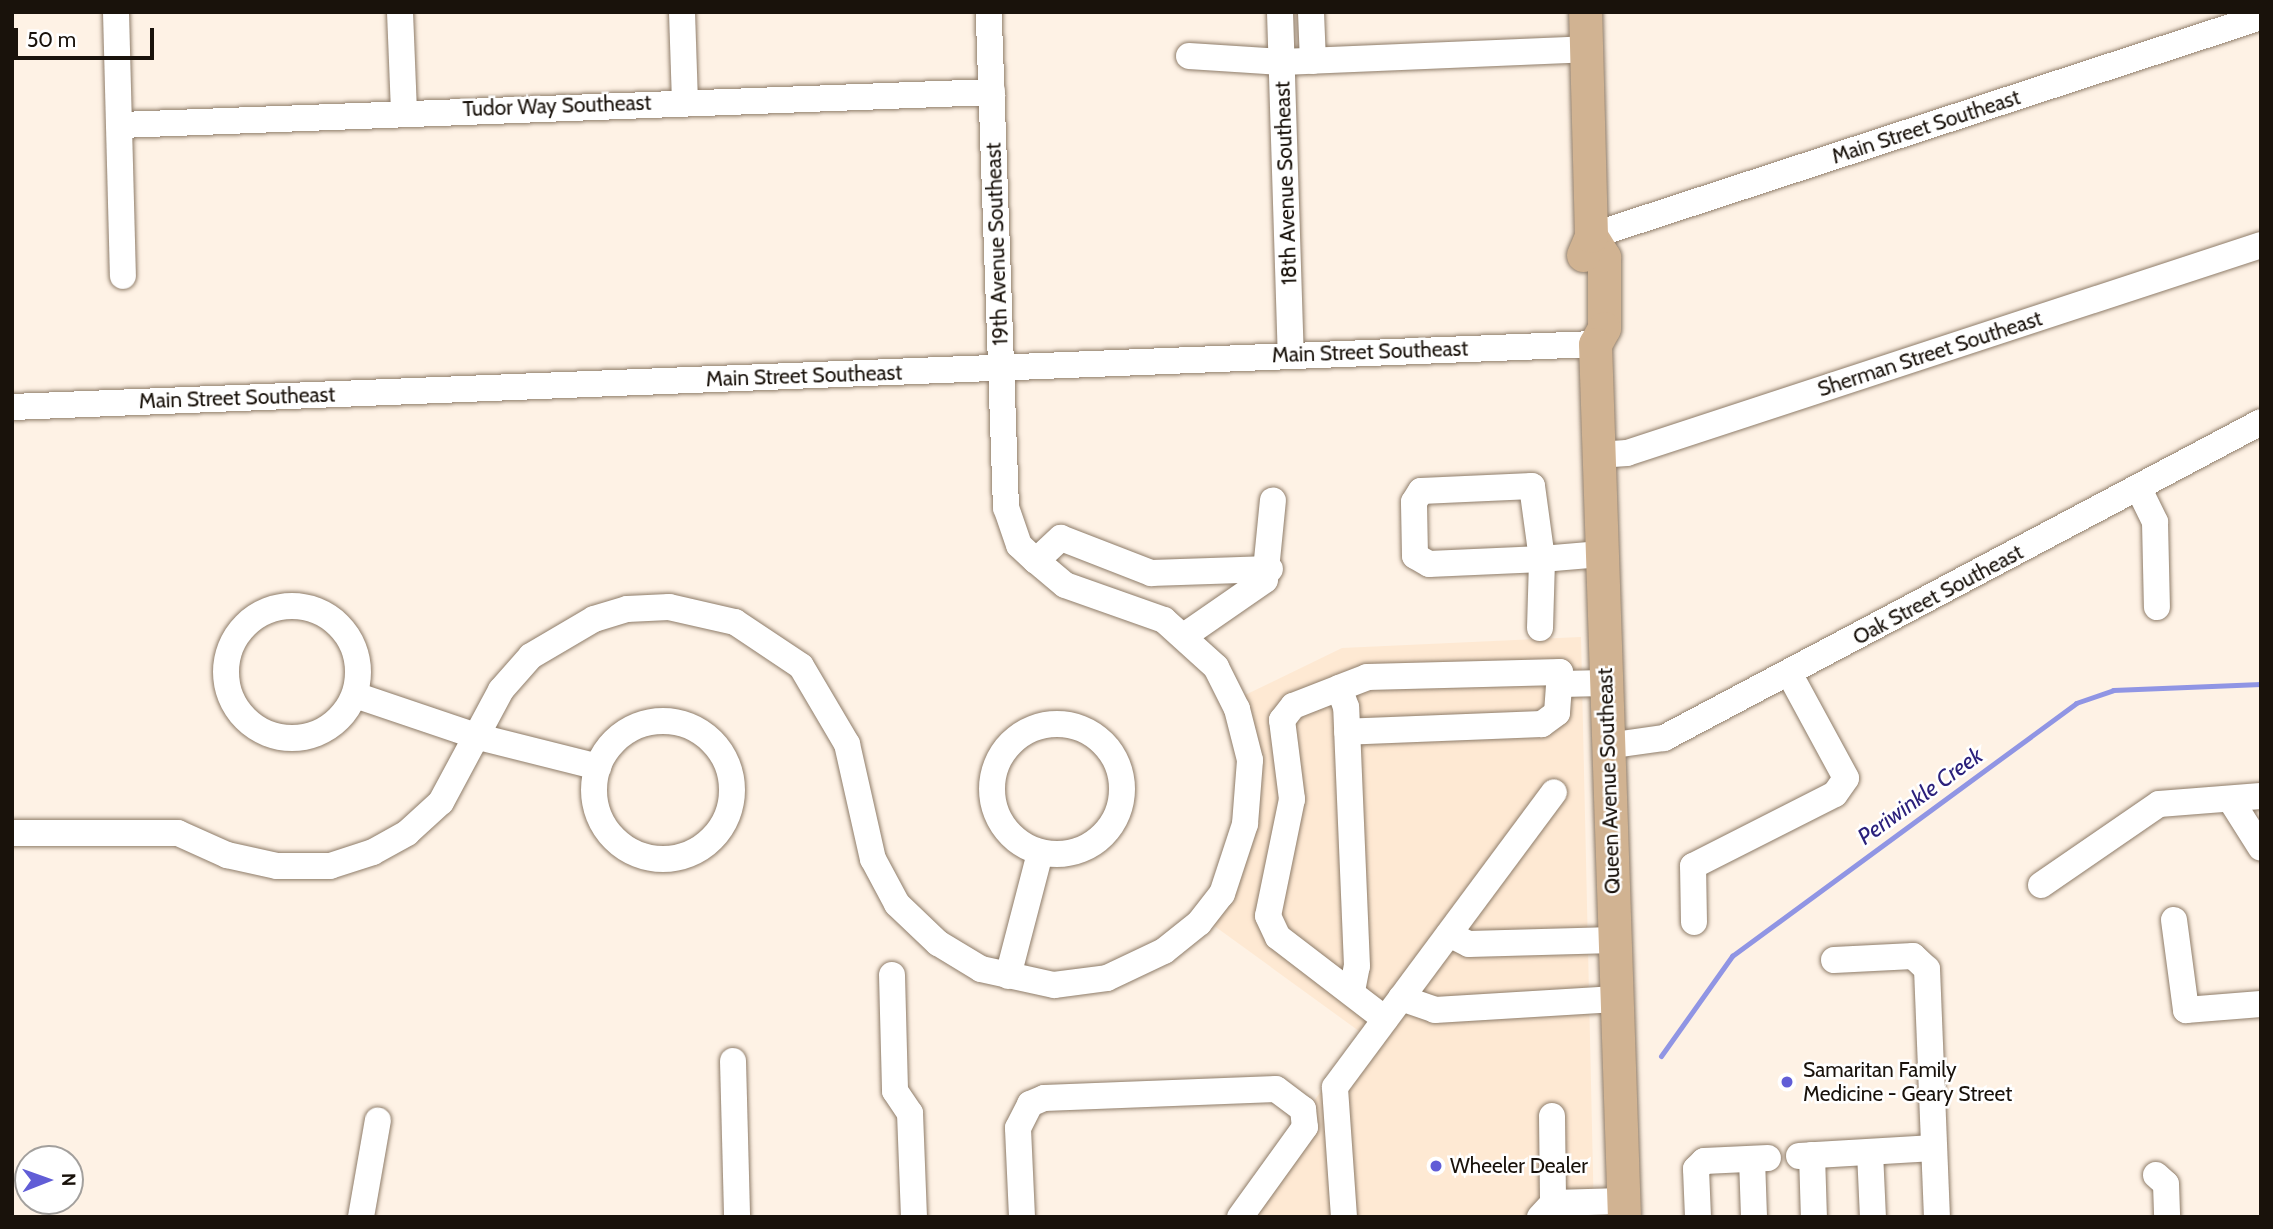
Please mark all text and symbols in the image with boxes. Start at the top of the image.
scale bar [18,14,158,58]
text: 50 m [27,27,76,52]
street label: 18th Avenue Southeast [1270,81,1302,285]
street label: Main Street Southeast [1829,85,2023,169]
street label: Tudor Way Southeast [462,90,652,122]
street label: 19th Avenue Southeast [981,142,1013,346]
street label: Sherman Street Southeast [1815,306,2045,402]
street label: Main Street Southeast [1271,336,1469,368]
street label: Main Street Southeast [705,360,903,392]
street label: Main Street Southeast [138,382,336,414]
street label: Oak Street Southeast [1849,540,2027,650]
street label: Queen Avenue Southeast [1592,668,1626,894]
water label: Periwinkle Creek [1852,741,1988,851]
place label: Samaritan Family Medicine - Geary Street [1803,1057,2012,1107]
marker: Samaritan Family Medicine - Geary Street [1777,1072,1797,1092]
north arrow [14,1145,84,1215]
place label: Wheeler Dealer [1450,1153,1588,1179]
marker: Wheeler Dealer [1428,1158,1444,1174]
text: N [57,1173,80,1187]

